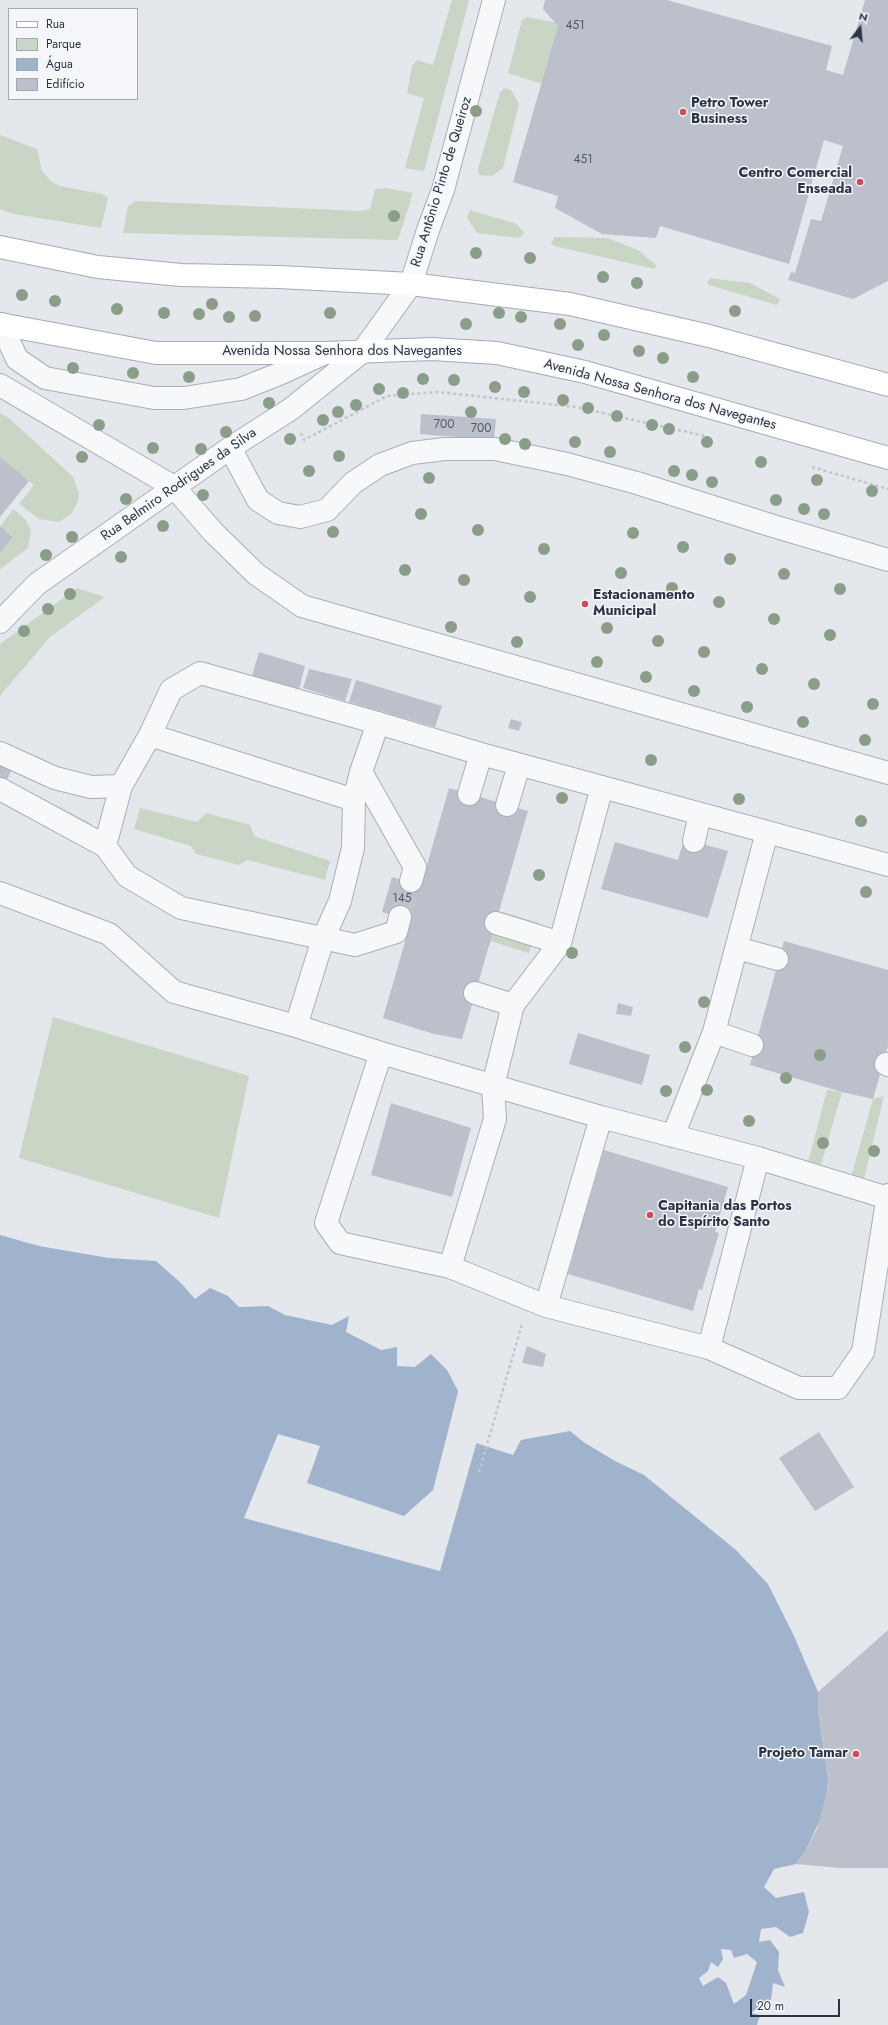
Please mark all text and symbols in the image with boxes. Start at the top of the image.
legend [8,8,138,100]
north arrow [840,8,880,48]
text: N [857,8,870,25]
text: Rua [46,15,65,33]
house number: 451 [565,19,585,33]
text: Parque [46,35,81,53]
text: Água [46,55,73,73]
text: Edifício [46,75,85,93]
street label: Rua Antônio Pinto de Queiroz [408,95,476,269]
place label: Petro Tower Business [691,96,769,128]
marker: Petro Tower Business [678,107,688,117]
house number: 451 [573,153,593,167]
place label: Centro Comercial Enseada [738,166,852,198]
marker: Centro Comercial Enseada [855,177,865,187]
street label: Avenida Nossa Senhora dos Navegantes [222,344,462,360]
street label: Avenida Nossa Senhora dos Navegantes [542,356,778,434]
house number: 700 [434,418,454,432]
house number: 700 [471,422,491,436]
street label: Rua Belmiro Rodrigues da Silva [98,425,260,545]
place label: Estacionamento Municipal [593,588,695,620]
marker: Estacionamento Municipal [580,599,590,609]
house number: 145 [392,892,412,906]
place label: Capitania das Portos do Espírito Santo [658,1199,792,1232]
marker: Capitania das Portos do Espírito Santo [645,1210,655,1220]
place label: Projeto Tamar [758,1746,848,1762]
marker: Projeto Tamar [851,1749,861,1759]
scale bar [752,1991,842,2017]
text: 20 m [757,1997,784,2015]

